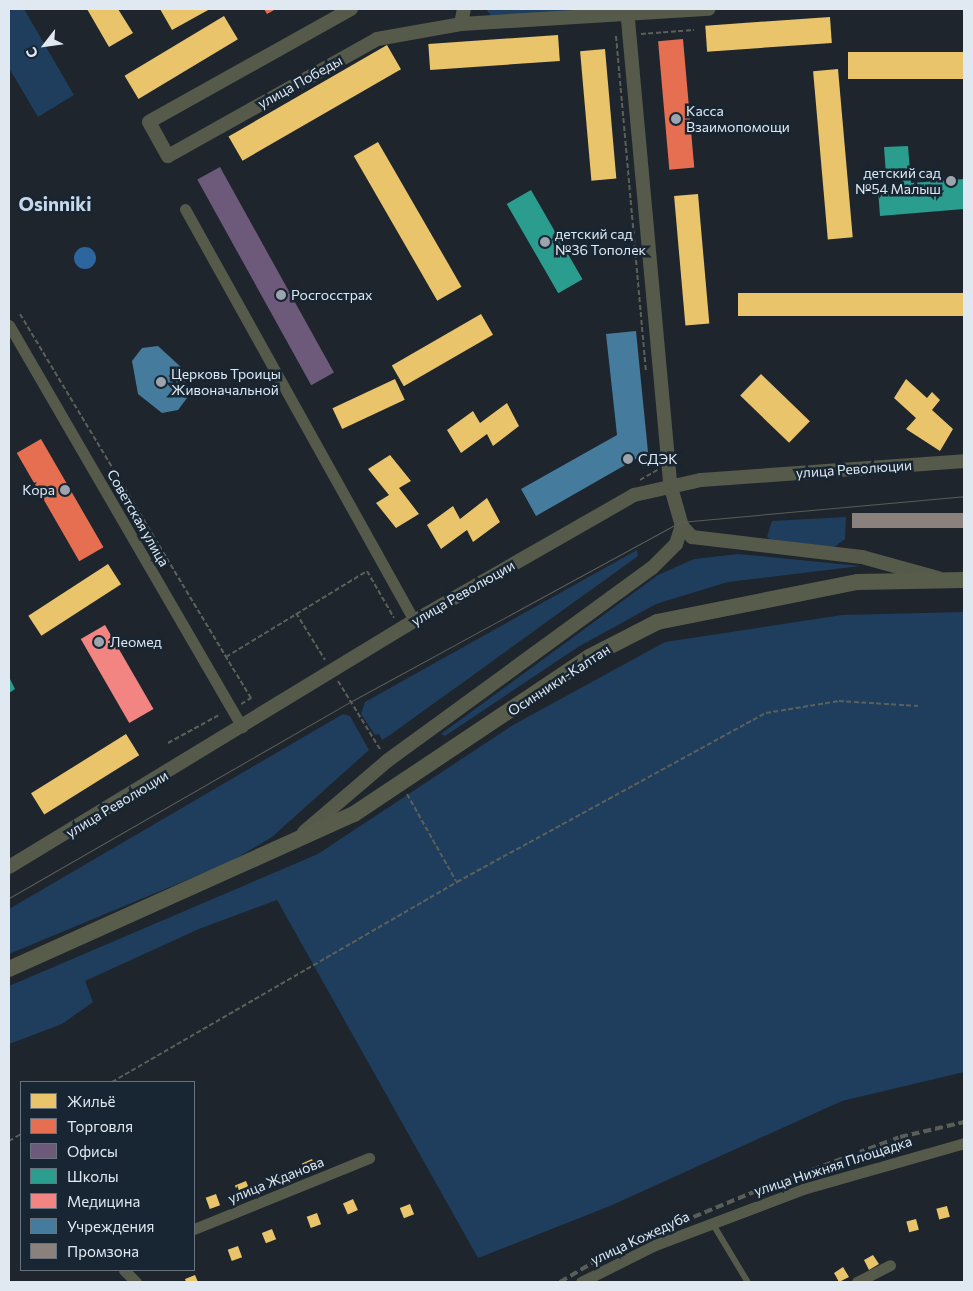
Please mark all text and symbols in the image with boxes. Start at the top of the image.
north arrow [20,20,70,70]
text: С [22,44,41,61]
street label: улица Победы [255,52,345,112]
place label: Касса Взаимопомощи [686,103,790,136]
marker: Касса Взаимопомощи [670,113,682,125]
place label: детский сад №54 Малыш [855,165,941,198]
marker: детский сад №54 Малыш [945,175,957,187]
district label: Osinniki [18,193,92,215]
place label: детский сад №36 Тополек [555,226,646,258]
marker: детский сад №36 Тополек [539,236,551,248]
place label: Росгосстрах [291,287,373,303]
marker: Росгосстрах [275,289,287,301]
place label: Церковь Троицы Живоначальной [171,366,281,398]
marker: Церковь Троицы Живоначальной [155,376,167,388]
place label: СДЭК [638,451,678,467]
marker: СДЭК [622,453,634,465]
street label: улица Революции [795,457,913,481]
street label: Советская улица [103,466,173,570]
place label: Кора [22,482,55,498]
marker: Кора [59,484,71,496]
street label: улица Революции [408,557,518,629]
place label: Леомед [110,634,162,650]
marker: Леомед [92,635,106,649]
street label: Осинники-Калтан [505,641,613,719]
street label: улица Революции [63,767,171,841]
legend [20,1081,195,1271]
text: Жильё [67,1092,115,1110]
text: Торговля [67,1117,133,1135]
street label: улица Нижняя Площадка [752,1133,914,1199]
text: Офисы [67,1142,118,1160]
street label: улица Жданова [226,1153,326,1207]
text: Школы [67,1167,119,1185]
text: Медицина [67,1192,140,1210]
street label: улица Кожедуба [588,1208,692,1268]
text: Учреждения [67,1217,154,1235]
text: Промзона [67,1242,139,1260]

